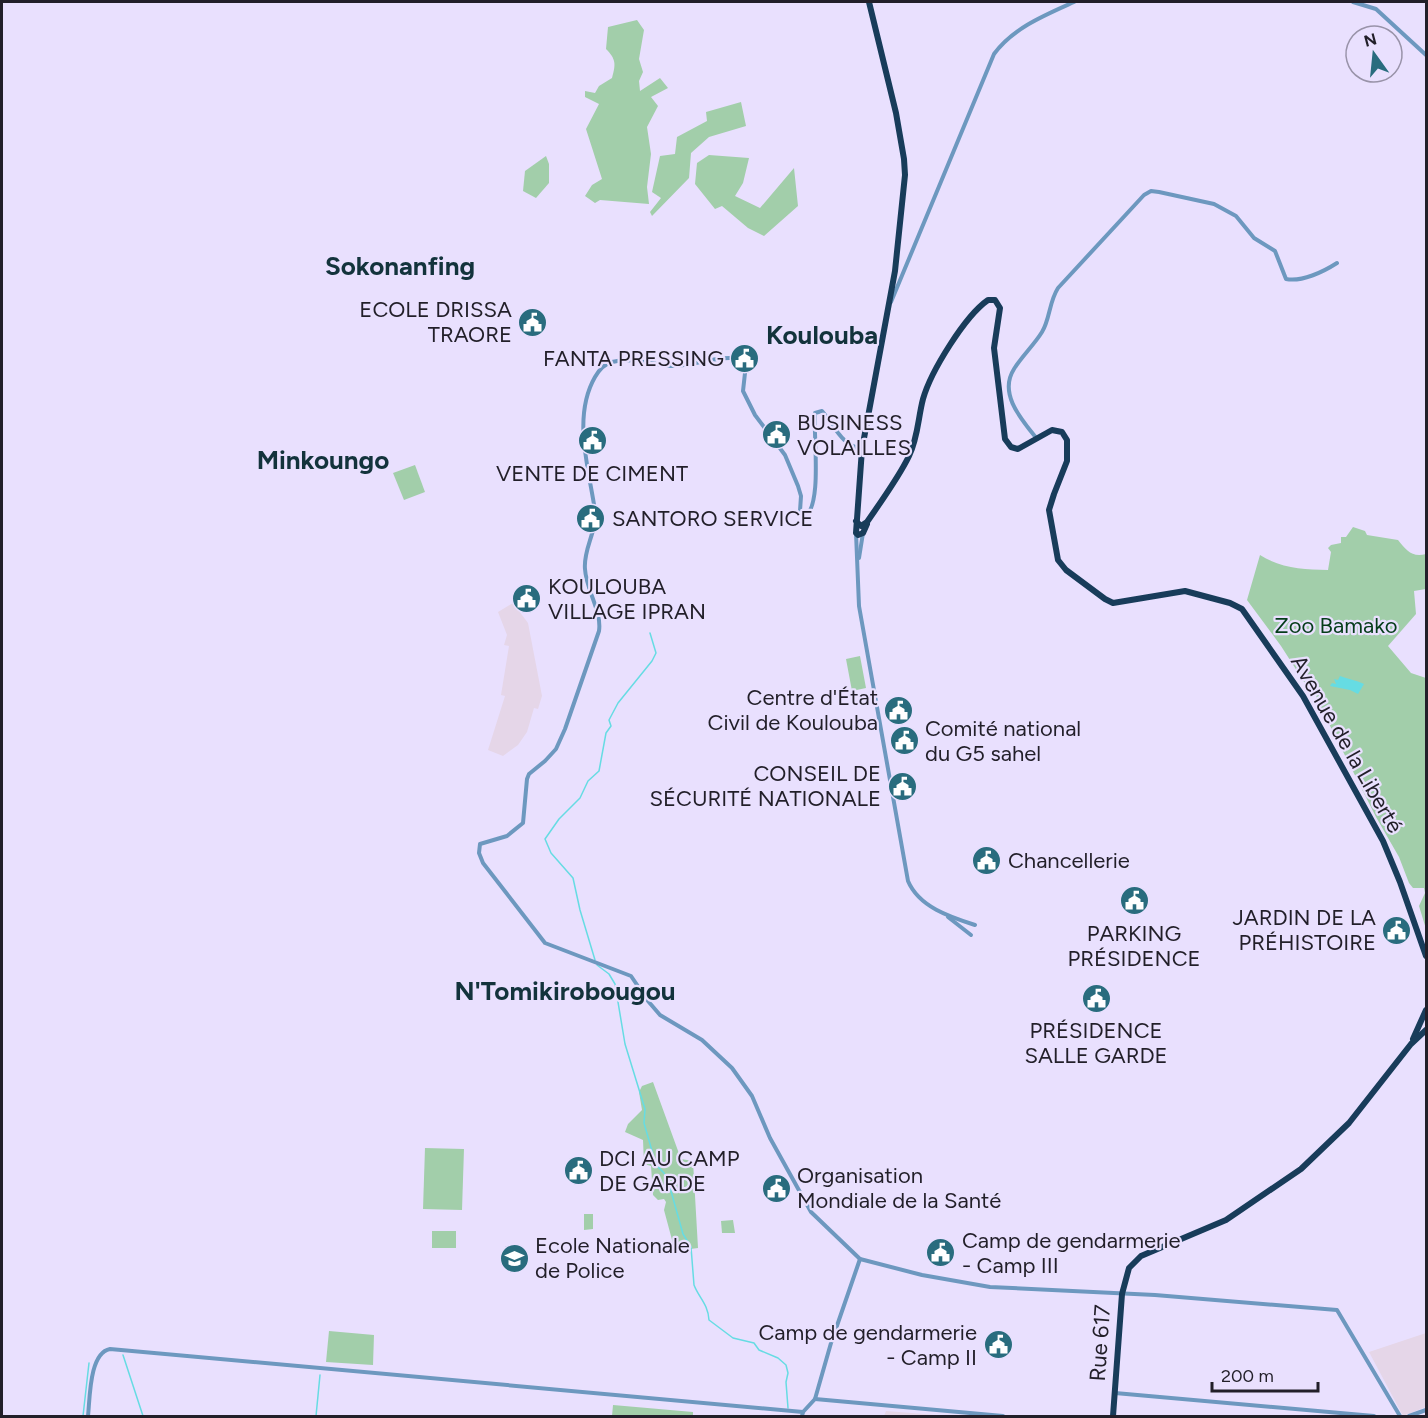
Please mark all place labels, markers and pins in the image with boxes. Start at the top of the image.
place label: ECOLE DRISSA TRAORE [359,296,512,348]
public building icon: ECOLE DRISSA TRAORE [517,306,549,338]
public building icon: FANTA PRESSING [729,342,761,374]
place label: FANTA PRESSING [543,345,724,372]
place label: BUSINESS VOLAILLES [797,409,911,461]
public building icon: BUSINESS VOLAILLES [760,419,792,451]
public building icon: VENTE DE CIMENT [576,425,608,457]
place label: VENTE DE CIMENT [496,460,688,487]
public building icon: SANTORO SERVICE [575,502,607,534]
place label: SANTORO SERVICE [612,505,813,532]
place label: KOULOUBA VILLAGE IPRAN [548,573,706,625]
public building icon: KOULOUBA VILLAGE IPRAN [511,583,543,615]
place label: Centre d'État Civil de Koulouba [708,684,878,736]
public building icon: Centre d'État Civil de Koulouba [883,694,915,726]
place label: Comité national du G5 sahel [925,715,1081,767]
public building icon: Comité national du G5 sahel [888,725,920,757]
place label: CONSEIL DE SÉCURITÉ NATIONALE [650,760,881,812]
public building icon: CONSEIL DE SÉCURITÉ NATIONALE [886,770,918,802]
public building icon: Chancellerie [971,844,1003,876]
place label: Chancellerie [1008,847,1130,874]
public building icon: PARKING PRÉSIDENCE [1118,885,1150,917]
place label: JARDIN DE LA PRÉHISTOIRE [1233,904,1376,956]
public building icon: JARDIN DE LA PRÉHISTOIRE [1381,914,1413,946]
place label: PARKING PRÉSIDENCE [1067,920,1201,972]
public building icon: PRÉSIDENCE SALLE GARDE [1080,982,1112,1014]
place label: PRÉSIDENCE SALLE GARDE [1024,1017,1168,1069]
place label: DCI AU CAMP DE GARDE [599,1145,740,1197]
public building icon: DCI AU CAMP DE GARDE [562,1155,594,1187]
place label: Organisation Mondiale de la Santé [797,1162,1001,1214]
public building icon: Organisation Mondiale de la Santé [760,1172,792,1204]
place label: Camp de gendarmerie - Camp III [962,1227,1181,1279]
place label: Ecole Nationale de Police [535,1232,690,1284]
public building icon: Camp de gendarmerie - Camp III [925,1237,957,1269]
school or university icon: Ecole Nationale de Police [498,1242,530,1274]
place label: Camp de gendarmerie - Camp II [758,1319,977,1371]
public building icon: Camp de gendarmerie - Camp II [982,1329,1014,1361]

